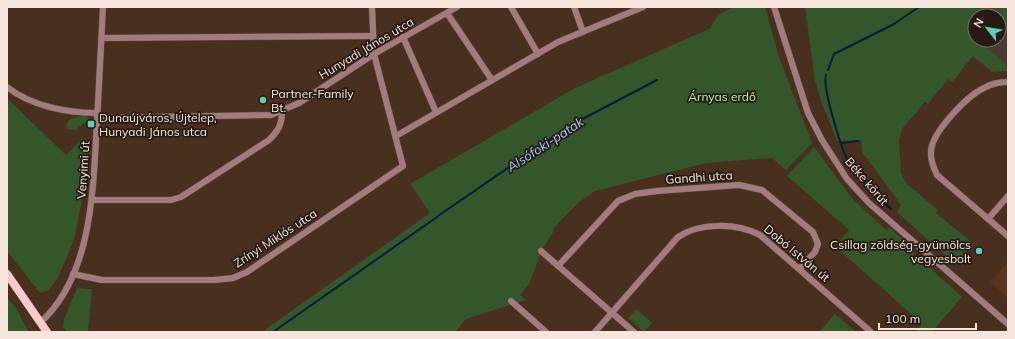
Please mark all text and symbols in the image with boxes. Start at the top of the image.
north arrow [967,8,1007,48]
street label: Hunyadi János utca [316,14,416,82]
text: N [970,16,987,30]
place label: Partner-Family Bt. [271,86,354,115]
park label: Árnyas erdő [688,89,756,104]
marker: Partner-Family Bt. [258,95,268,105]
place label: Dunaújváros, Újtelep, Hunyadi János utca [99,110,217,139]
water label: Alsófoki-patak [503,113,587,175]
marker: Dunaújváros, Újtelep, Hunyadi János utca [86,119,96,129]
street label: Venyimi út [73,141,93,199]
street label: Béke körút [842,154,892,208]
street label: Gandhi utca [665,167,733,187]
street label: Zrínyi Miklós utca [231,206,319,270]
street label: Dobó István út [761,221,833,285]
place label: Csillag zöldség-gyümölcs vegyesbolt [830,237,971,266]
marker: Csillag zöldség-gyümölcs vegyesbolt [974,246,984,256]
scale bar [879,305,976,331]
text: 100 m [885,311,920,326]

